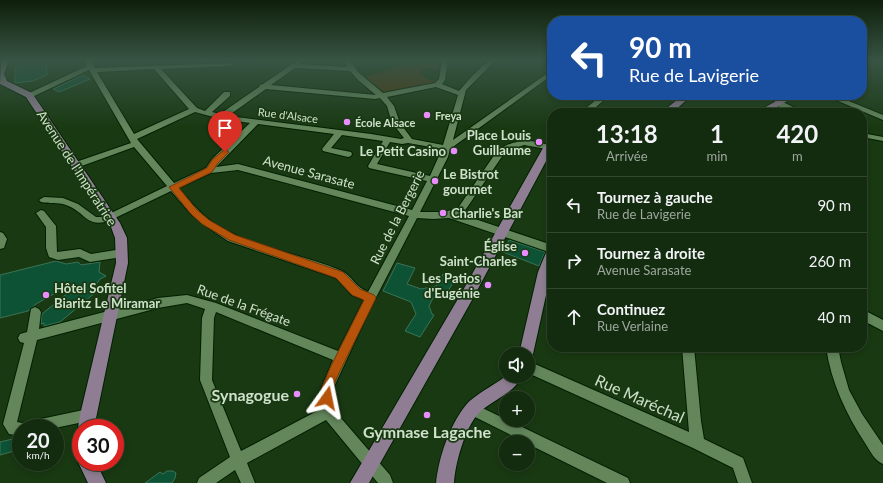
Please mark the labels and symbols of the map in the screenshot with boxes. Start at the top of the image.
street label: Rue d'Alsace [257,105,319,125]
street label: Avenue de l'Impératrice [34,107,120,229]
place label: Freya [435,109,462,122]
marker: Freya [422,110,432,120]
pin [208,111,242,152]
place label: École Alsace [355,116,416,129]
marker: École Alsace [342,117,352,127]
place label: Place Louis Guillaume [467,127,531,158]
marker: Place Louis Guillaume [534,137,544,147]
place label: Le Petit Casino [359,143,447,159]
marker: Le Petit Casino [449,146,459,156]
street label: Avenue Sarasate [261,152,357,192]
place label: Le Bistrot gourmet [443,166,499,197]
street label: Rue de la Bergerie [366,167,428,267]
marker: Le Bistrot gourmet [430,176,440,186]
place label: Charlie's Bar [451,205,523,221]
marker: Charlie's Bar [438,208,448,218]
place label: Église Saint-Charles [440,238,517,269]
marker: Église Saint-Charles [520,248,530,258]
place label: Les Patios d'Eugénie [422,270,480,301]
place label: Hôtel Sofitel Biaritz Le Miramar [54,280,160,311]
marker: Les Patios d'Eugénie [483,280,493,290]
street label: Rue de la Frégate [195,281,293,329]
marker: Hôtel Sofitel Biaritz Le Miramar [41,290,51,300]
street label: Rue Maréchal [592,370,688,426]
position arrow [306,377,348,419]
place label: Synagogue [212,385,289,404]
marker: Synagogue [292,389,302,399]
marker: Gymnase Lagache [422,410,432,420]
speed limit sign: 30 [72,419,124,471]
place label: Gymnase Lagache [363,422,491,441]

